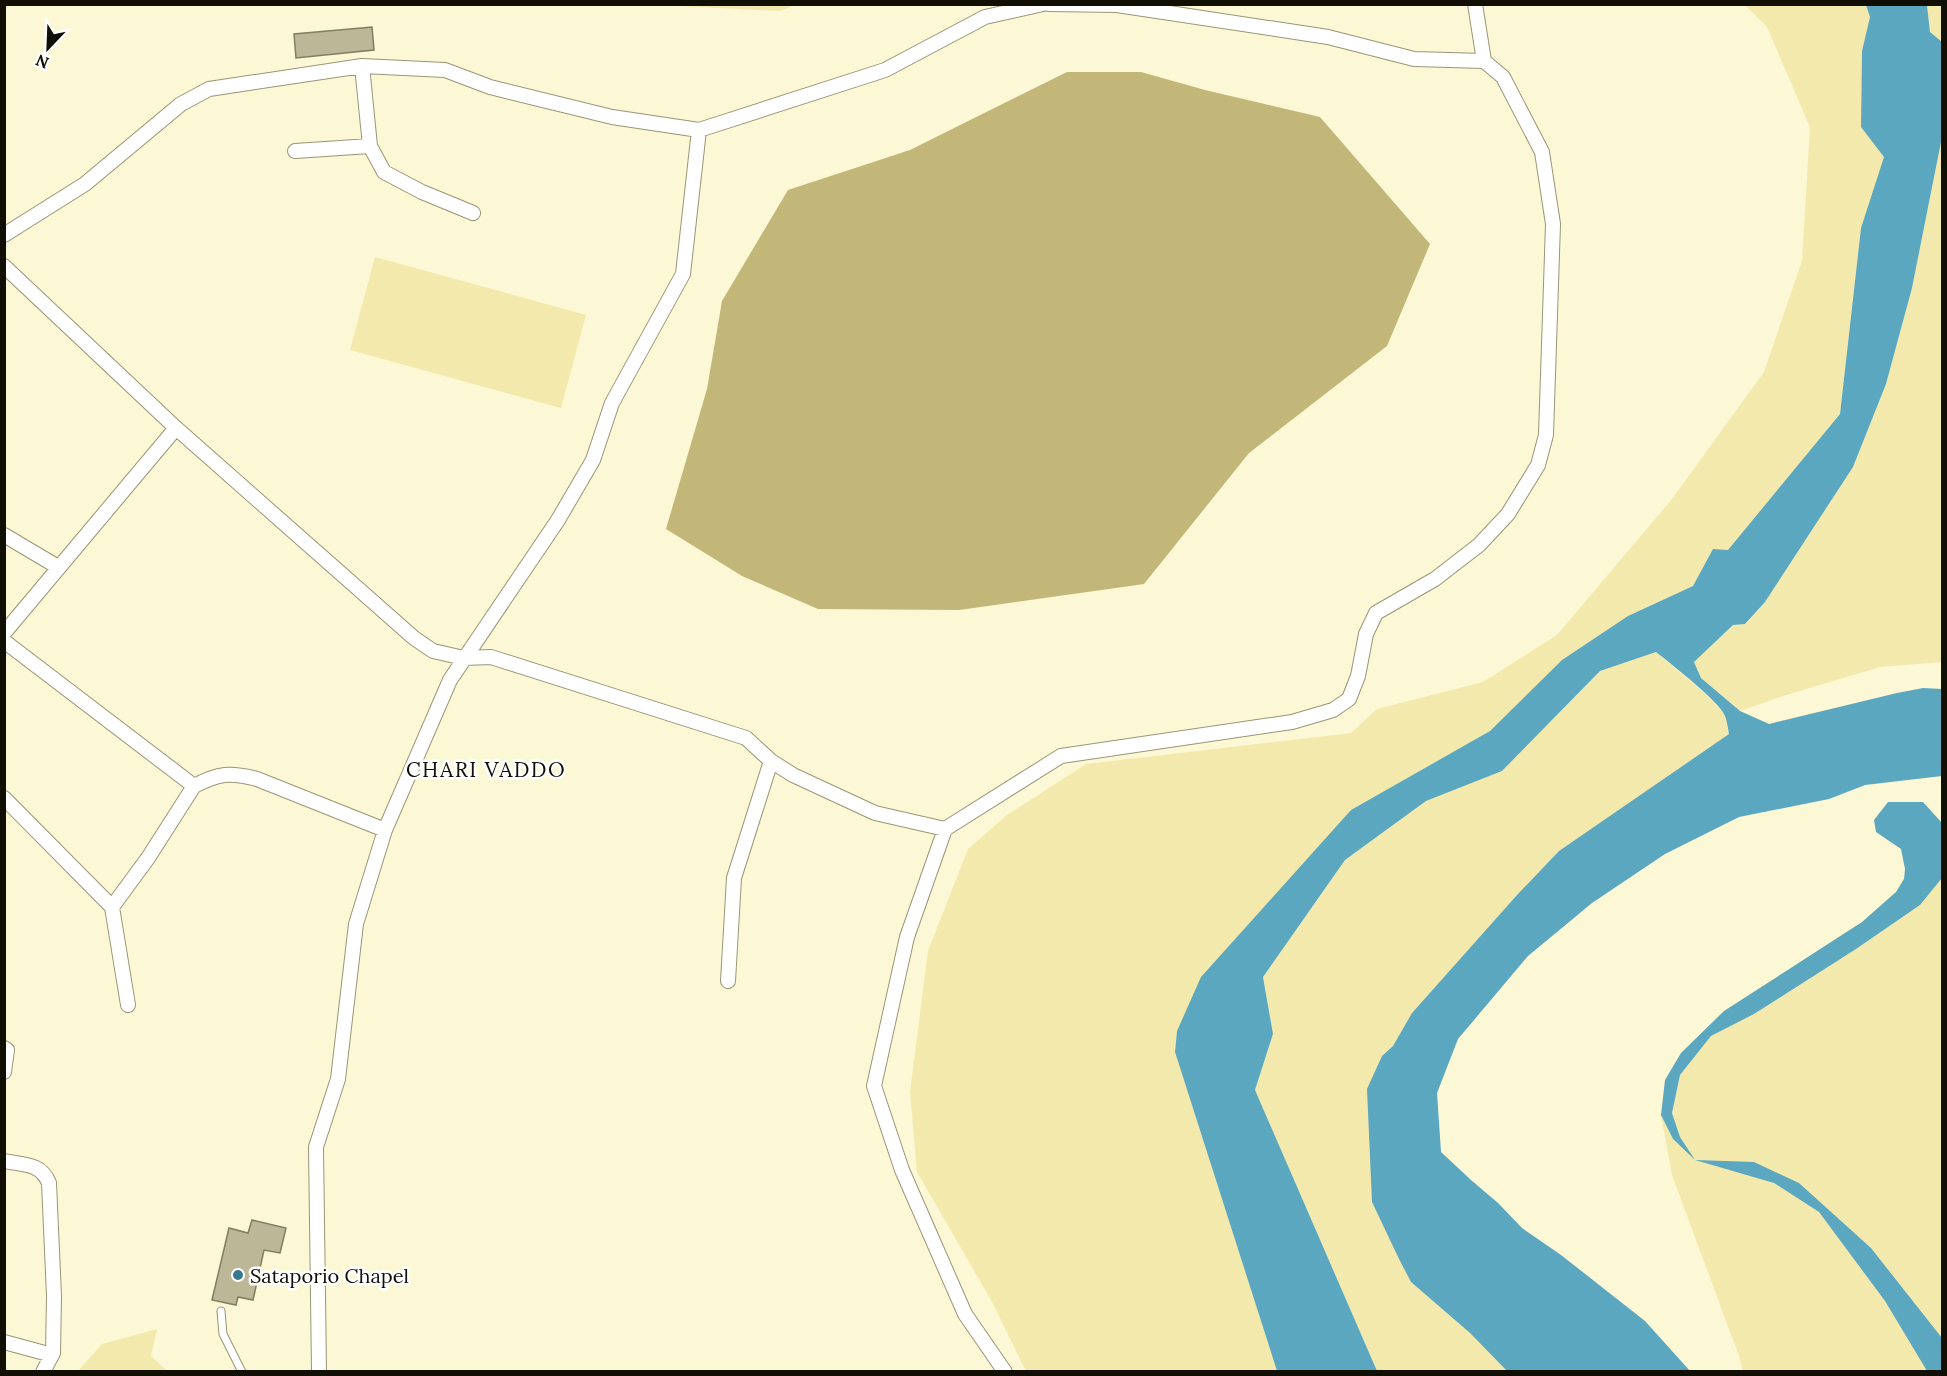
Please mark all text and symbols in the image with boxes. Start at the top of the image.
north arrow [18,18,78,78]
text: N [33,50,52,73]
district label: CHARI VADDO [406,756,566,783]
place label: Sataporio Chapel [250,1263,409,1288]
marker: Sataporio Chapel [231,1268,245,1282]

